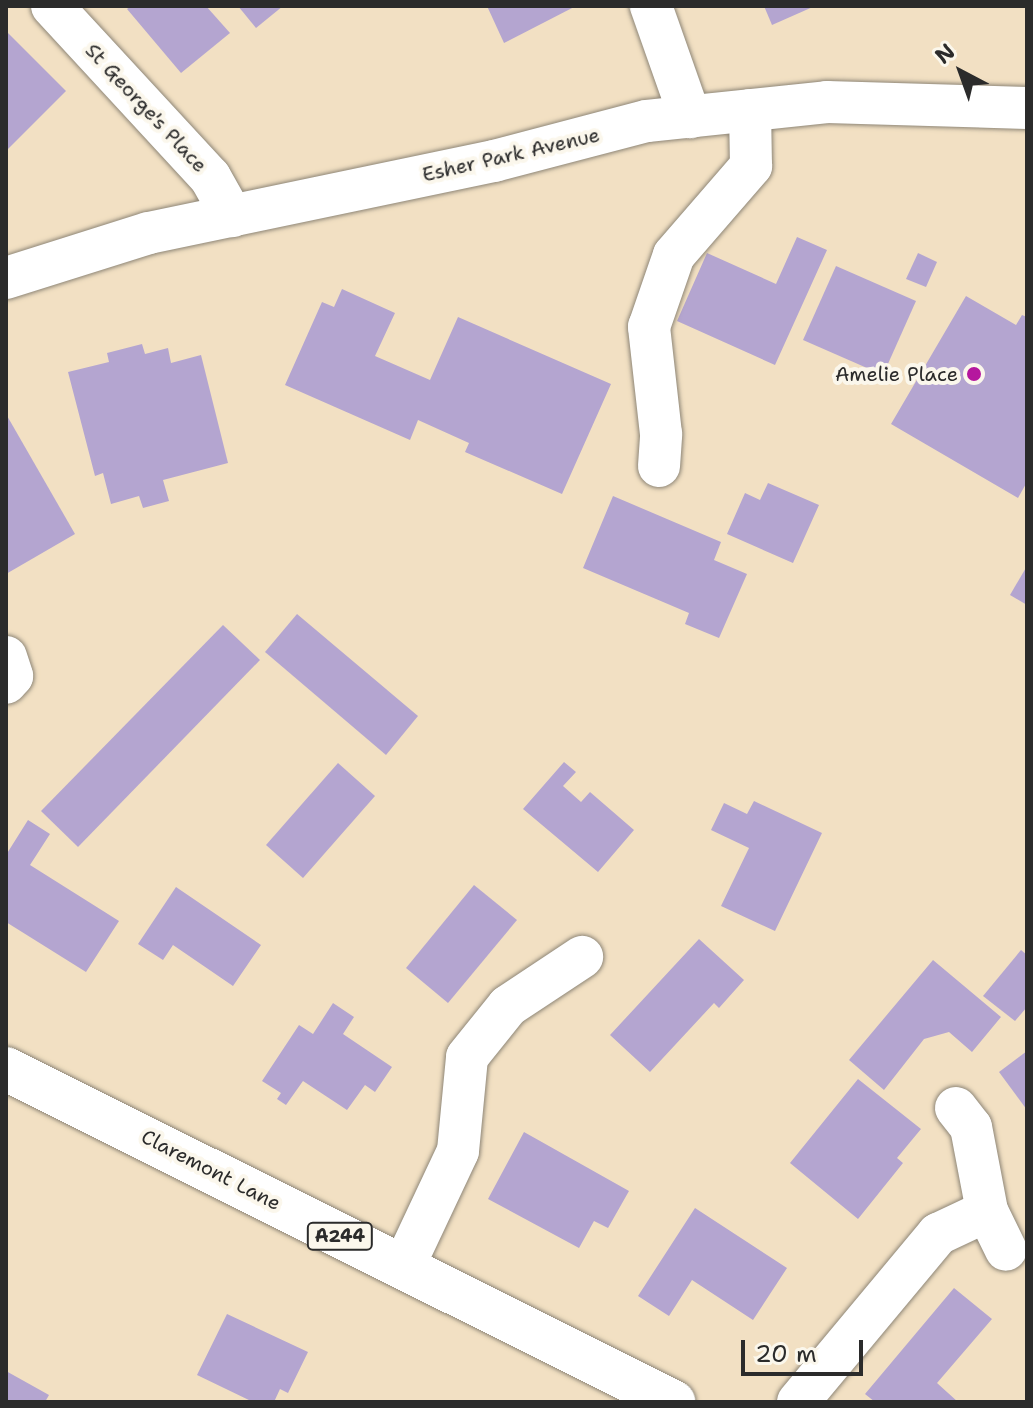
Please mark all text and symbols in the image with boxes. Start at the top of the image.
north arrow [921,32,1001,112]
text: N [929,37,961,70]
street label: St George's Place [80,39,212,177]
street label: Esher Park Avenue [420,123,602,187]
place label: Amelie Place [835,362,958,386]
marker: Amelie Place [965,365,983,383]
street label: Claremont Lane [137,1125,285,1215]
road number: A244 [306,1222,374,1250]
scale bar [745,1324,867,1374]
text: 20 m [755,1338,817,1370]

